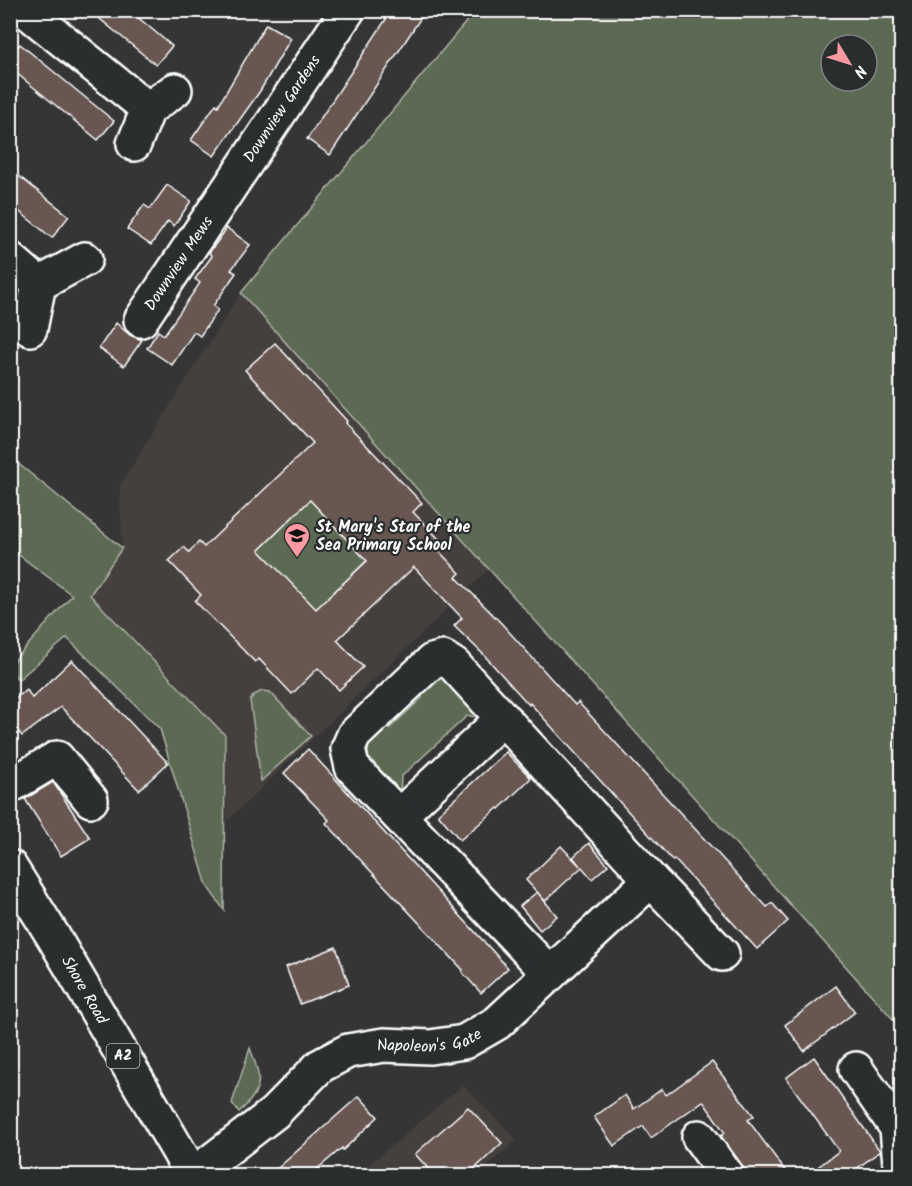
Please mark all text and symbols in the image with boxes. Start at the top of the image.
north arrow [819,33,879,93]
street label: Downview Gardens [237,50,327,168]
text: N [847,60,873,83]
street label: Downview Mews [138,211,220,316]
place label: St Mary's Star of the Sea Primary School [316,515,471,558]
school or university icon: St Mary's Star of the Sea Primary School [282,521,312,559]
street label: Shore Road [55,951,115,1030]
street label: Napoleon's Gate [375,1022,487,1060]
road number: A2 [106,1044,140,1068]

